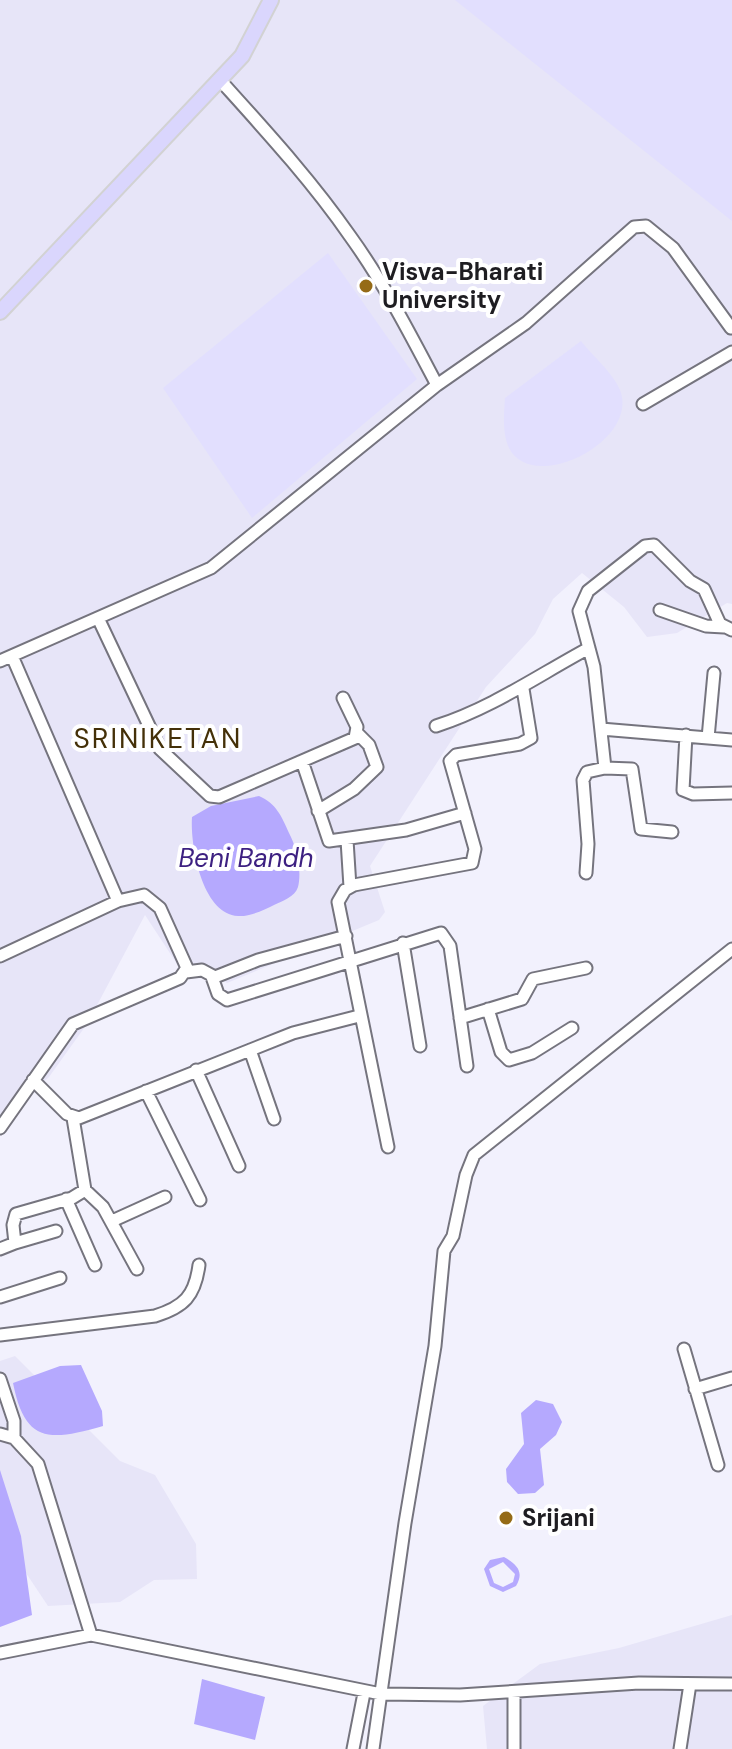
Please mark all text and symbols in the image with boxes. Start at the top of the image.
place label: Visva-Bharati University [382,256,543,315]
marker: Visva-Bharati University [357,277,375,295]
district label: SRINIKETAN [74,720,242,757]
water label: Beni Bandh [178,841,314,875]
place label: Srijani [522,1502,595,1533]
marker: Srijani [497,1509,515,1527]

